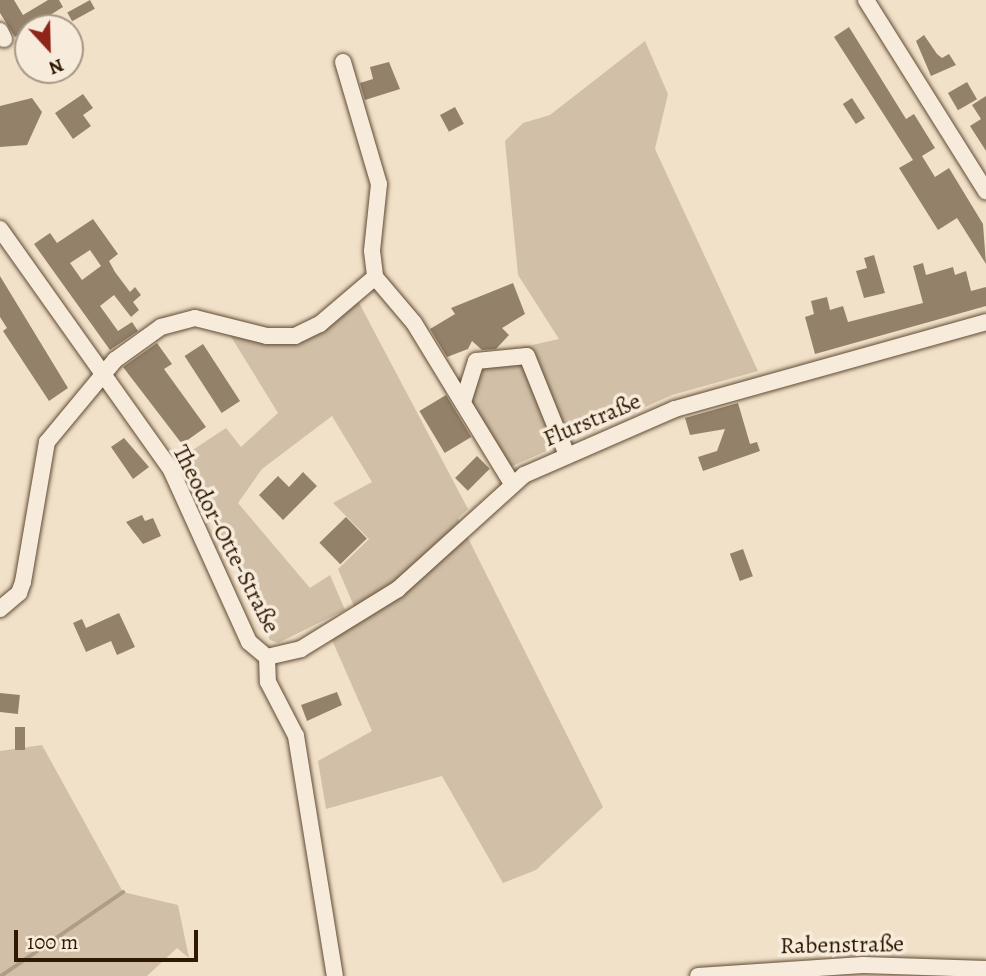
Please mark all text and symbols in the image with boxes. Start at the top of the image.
north arrow [14,14,84,84]
text: N [45,52,67,81]
street label: Flurstraße [539,387,645,453]
street label: Theodor-Otte-Straße [166,440,286,638]
scale bar [18,916,201,960]
text: 100 m [27,928,78,956]
street label: Rabenstraße [780,930,904,960]

